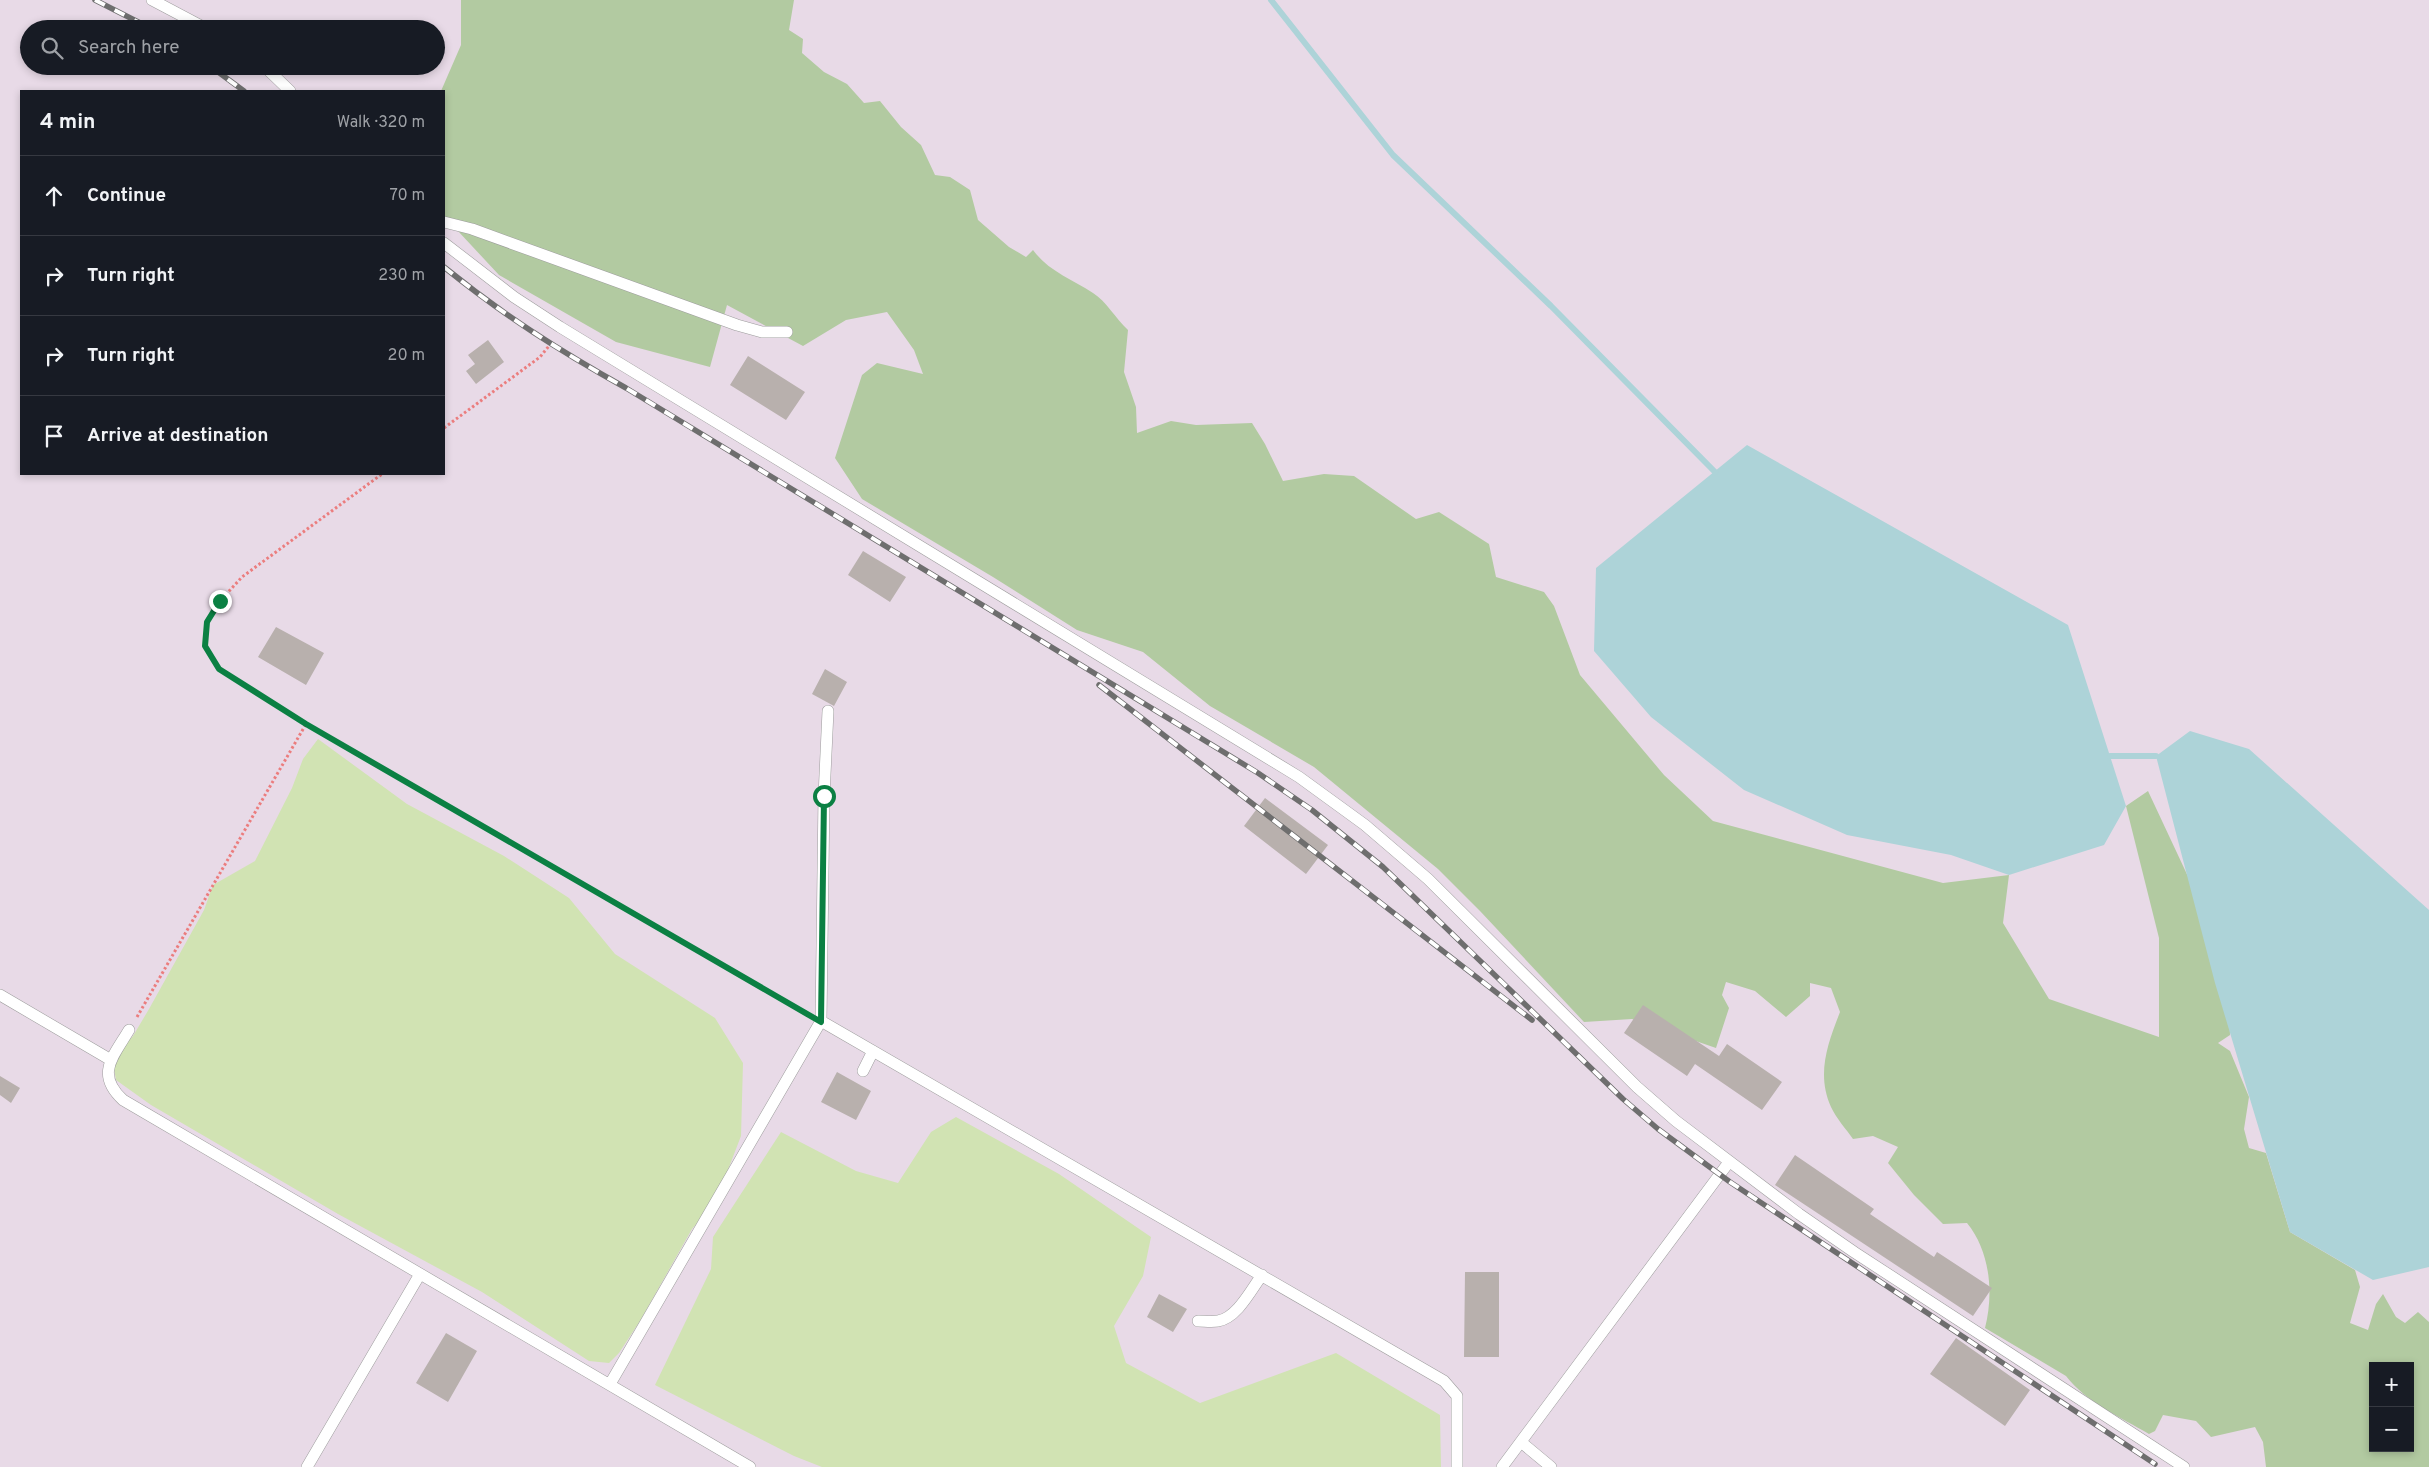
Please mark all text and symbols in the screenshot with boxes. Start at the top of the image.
search box [20,20,445,75]
icon: search [38,34,66,62]
text: Search here [78,36,180,60]
text: 4 min [40,109,96,136]
text: Walk · 320 m [337,113,425,133]
icon: ahead [40,182,68,210]
text: Continue [87,184,166,208]
text: 70 m [390,186,425,206]
icon: right [40,262,68,290]
text: Turn right [87,264,175,288]
text: 230 m [378,266,425,286]
icon: right [40,342,68,370]
text: Turn right [87,344,175,368]
text: 20 m [388,346,425,366]
icon: arrive [40,422,68,450]
text: Arrive at destination [87,424,268,448]
route end [209,590,232,613]
route start [813,785,836,808]
map controls [2369,1362,2414,1452]
button: + [2369,1362,2414,1407]
button: − [2369,1407,2414,1452]

